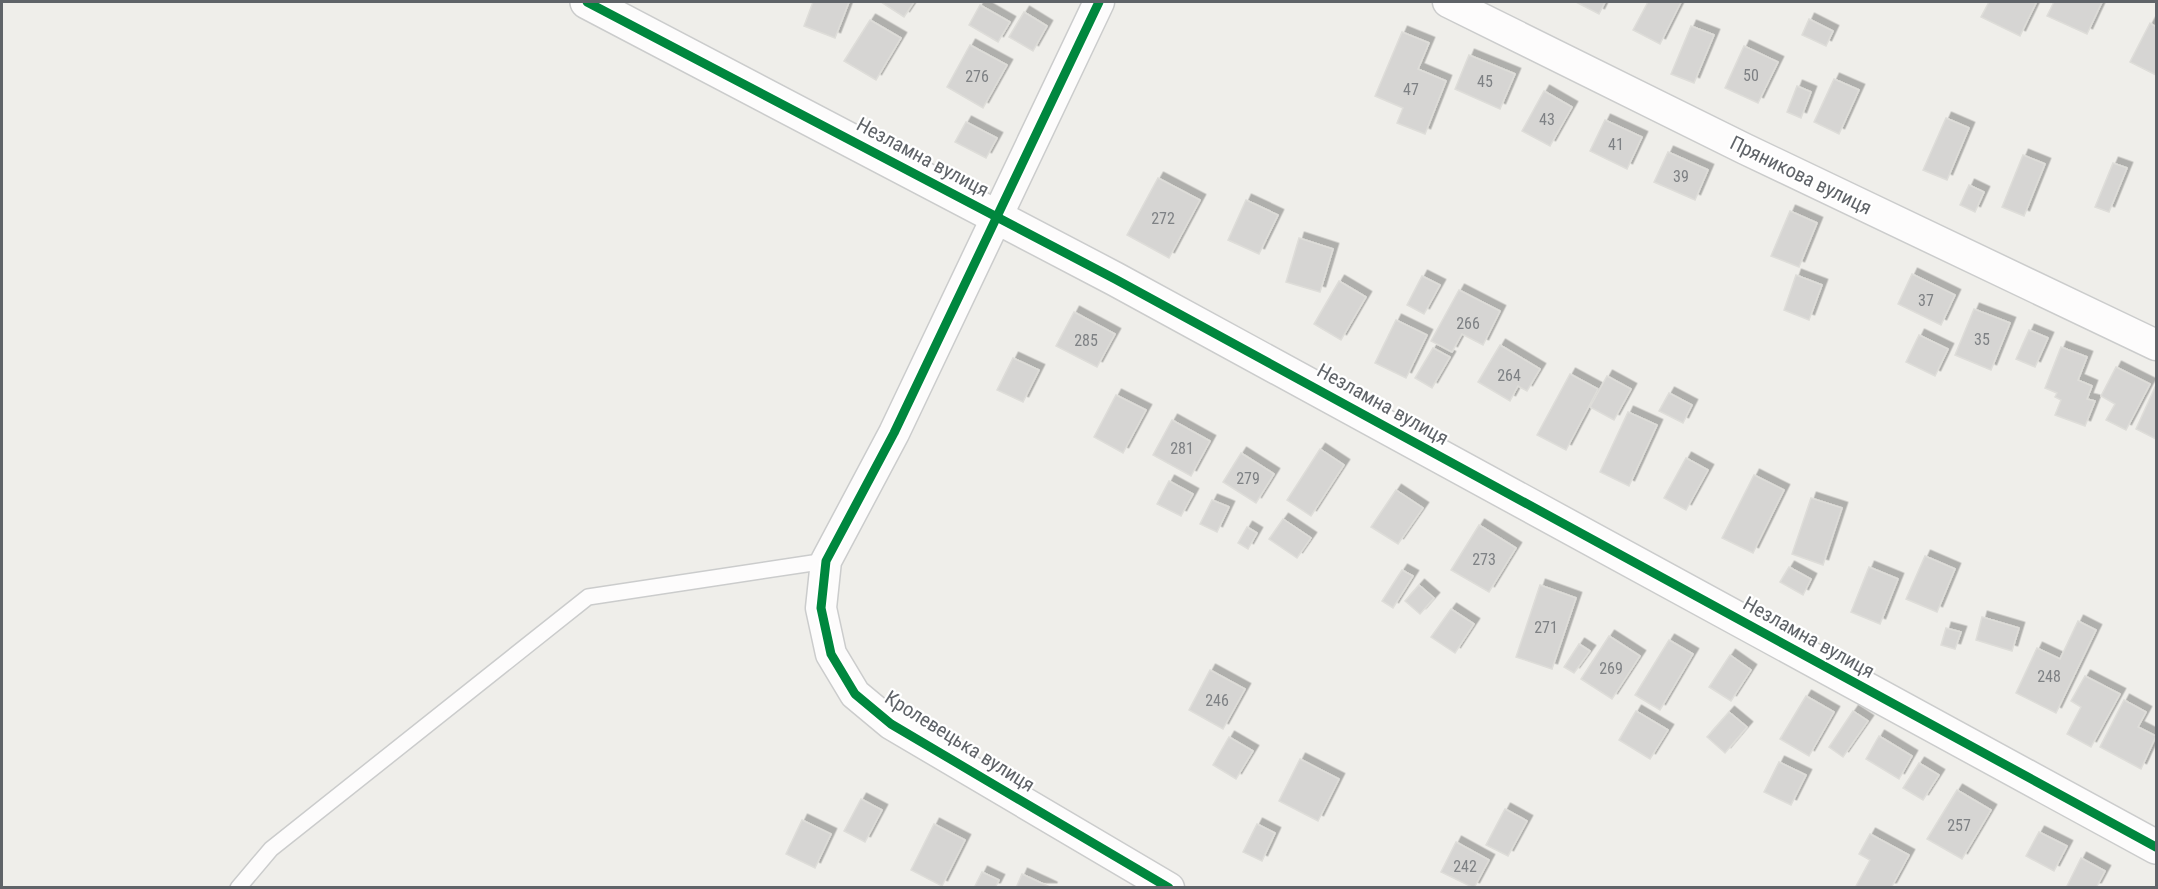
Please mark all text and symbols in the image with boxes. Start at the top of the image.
house number: 50 [1743,66,1759,85]
house number: 276 [965,67,989,86]
house number: 45 [1477,72,1493,91]
house number: 47 [1403,80,1419,99]
house number: 43 [1539,110,1555,129]
street label: Незламна вулиця [853,112,993,202]
street label: Пряникова вулиця [1726,130,1876,220]
house number: 41 [1608,135,1624,154]
house number: 39 [1673,167,1689,186]
house number: 272 [1151,209,1175,228]
house number: 37 [1918,291,1934,310]
house number: 266 [1456,314,1480,333]
house number: 35 [1974,330,1990,349]
house number: 285 [1074,331,1098,350]
street label: Незламна вулиця [1313,358,1453,450]
house number: 264 [1497,366,1521,385]
house number: 281 [1170,439,1194,458]
house number: 279 [1236,469,1260,488]
house number: 273 [1472,550,1496,569]
street label: Незламна вулиця [1739,591,1879,683]
house number: 271 [1534,618,1558,637]
house number: 269 [1599,659,1623,678]
house number: 248 [2037,667,2061,686]
street label: Кролевецька вулиця [881,685,1039,797]
house number: 246 [1205,691,1229,710]
house number: 257 [1947,816,1971,835]
house number: 242 [1453,857,1477,876]

